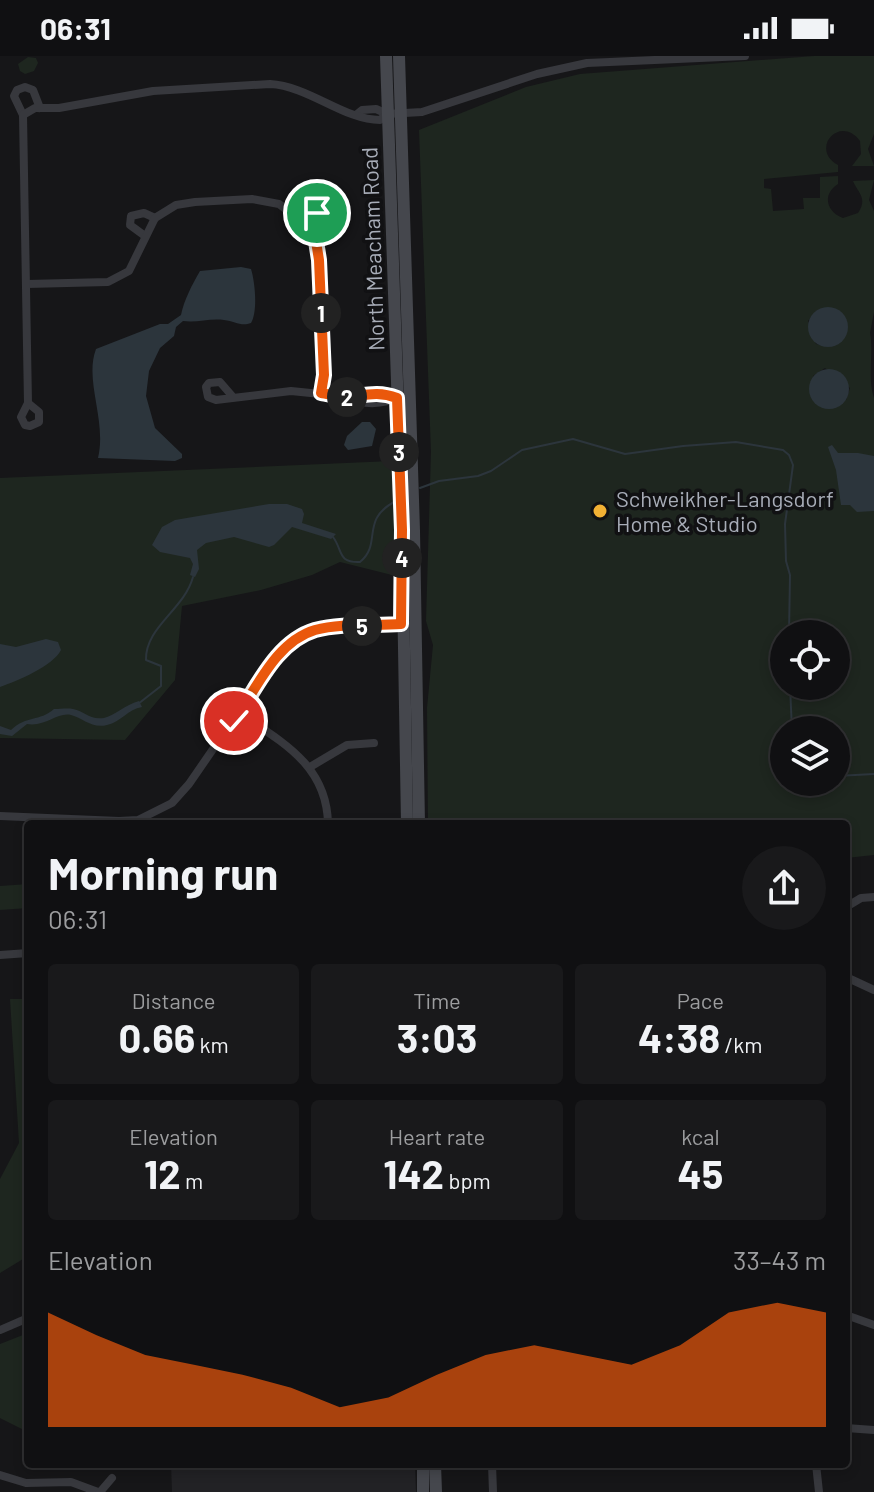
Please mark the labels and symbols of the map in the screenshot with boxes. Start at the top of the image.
street label: North Meacham Road [355,147,389,351]
pin [283,179,351,247]
pin: 1 [301,293,341,333]
pin: 2 [327,377,367,417]
pin: 3 [379,432,419,472]
place label: Schweikher-Langsdorf Home & Studio [616,485,834,536]
marker: Schweikher-Langsdorf Home & Studio [591,502,609,520]
pin: 4 [382,538,422,578]
pin: 5 [342,606,382,646]
pin [200,687,268,755]

